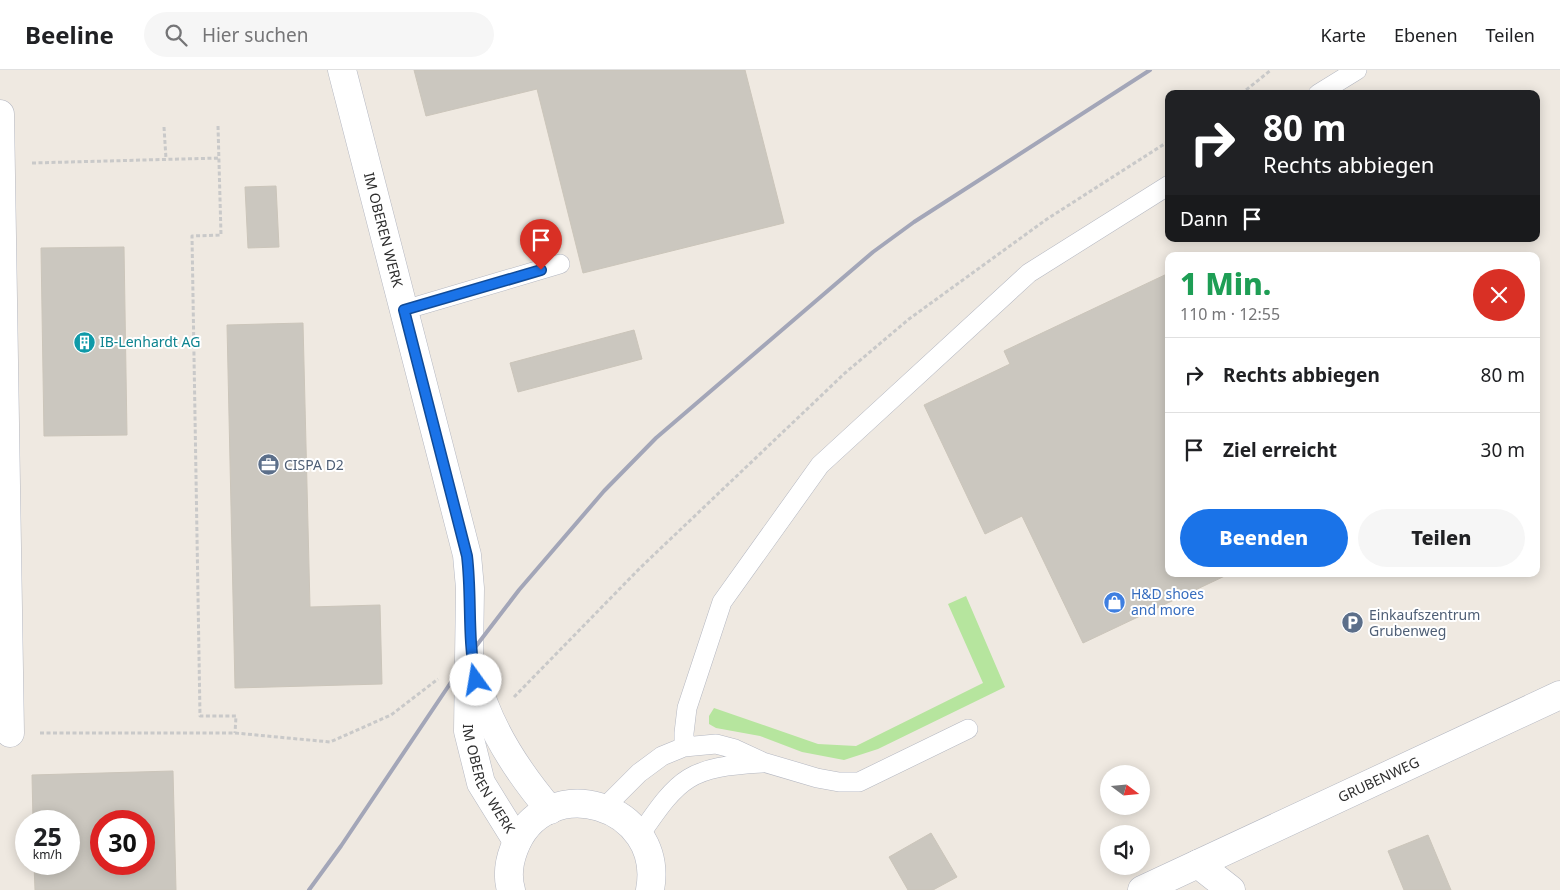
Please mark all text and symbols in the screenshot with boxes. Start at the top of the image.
search box [144,12,494,57]
text: Beeline [25,18,114,51]
icon: search [162,21,190,49]
text: Hier suchen [202,22,309,48]
text: Karte [1321,23,1366,47]
text: Ebenen [1394,23,1458,47]
text: Teilen [1486,23,1535,47]
text: 80 m [1263,104,1346,151]
icon: right [1180,110,1245,175]
text: Rechts abbiegen [1263,149,1434,179]
street label: IM OBEREN WERK [360,170,408,289]
icon: arrive [1238,205,1266,233]
text: Dann [1180,206,1228,232]
pin [520,219,562,270]
icon: arrive [527,226,555,254]
text: 1 Min. [1180,263,1271,304]
button: close [1473,269,1525,321]
text: 110 m · 12:55 [1180,303,1280,325]
building icon: IB-Lenhardt AG [72,330,96,354]
place label: IB-Lenhardt AG [100,332,200,351]
icon: right [1180,361,1208,389]
text: Rechts abbiegen [1223,362,1380,388]
text: 80 m [1481,362,1525,388]
icon: arrive [1180,436,1208,464]
text: Ziel erreicht [1223,437,1337,463]
text: 30 m [1481,437,1525,463]
office icon: CISPA D2 [256,453,280,477]
place label: CISPA D2 [284,455,344,474]
button: Beenden [1180,509,1348,567]
button: Teilen [1358,509,1525,567]
place label: H&D shoes and more [1131,584,1204,619]
shop icon: H&D shoes and more [1103,590,1127,614]
place label: Einkaufszentrum Grubenweg [1369,605,1480,640]
parking icon: Einkaufszentrum Grubenweg [1341,611,1365,635]
position arrow [449,653,501,705]
street label: IM OBEREN WERK [459,724,520,837]
street label: GRUBENWEG [1335,752,1422,806]
north arrow [1100,765,1150,815]
map controls [1100,765,1150,875]
speed limit sign: 30 [90,810,155,875]
text: 25 [33,819,62,853]
button: sound [1100,825,1150,875]
text: km/h [33,846,62,863]

